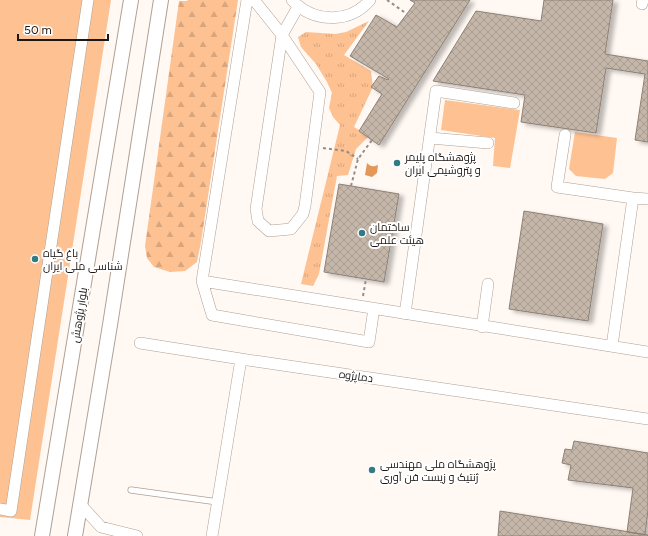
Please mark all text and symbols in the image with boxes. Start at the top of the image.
scale bar [18,16,108,42]
text: 50 m [24,23,52,37]
place label: پژوهشگاه پلیمر و پتروشیمی ایران [404,151,481,177]
marker: پژوهشگاه پلیمر و پتروشیمی ایران [392,158,402,168]
place label: ساختمان هیئت علمی [370,221,424,247]
marker: ساختمان هیئت علمی [357,228,367,238]
place label: باغ گیاه‌ شناسی ملی ایران [43,247,122,273]
marker: باغ گیاه‌ شناسی ملی ایران [30,254,40,264]
street label: بلوار پژوهش [69,286,90,344]
street label: دماپژوه [338,368,374,385]
place label: پژوهشگاه ملی مهندسی ژنتیک و زیست فن آوری [380,458,496,484]
marker: پژوهشگاه ملی مهندسی ژنتیک و زیست فن آوری [367,465,377,475]

